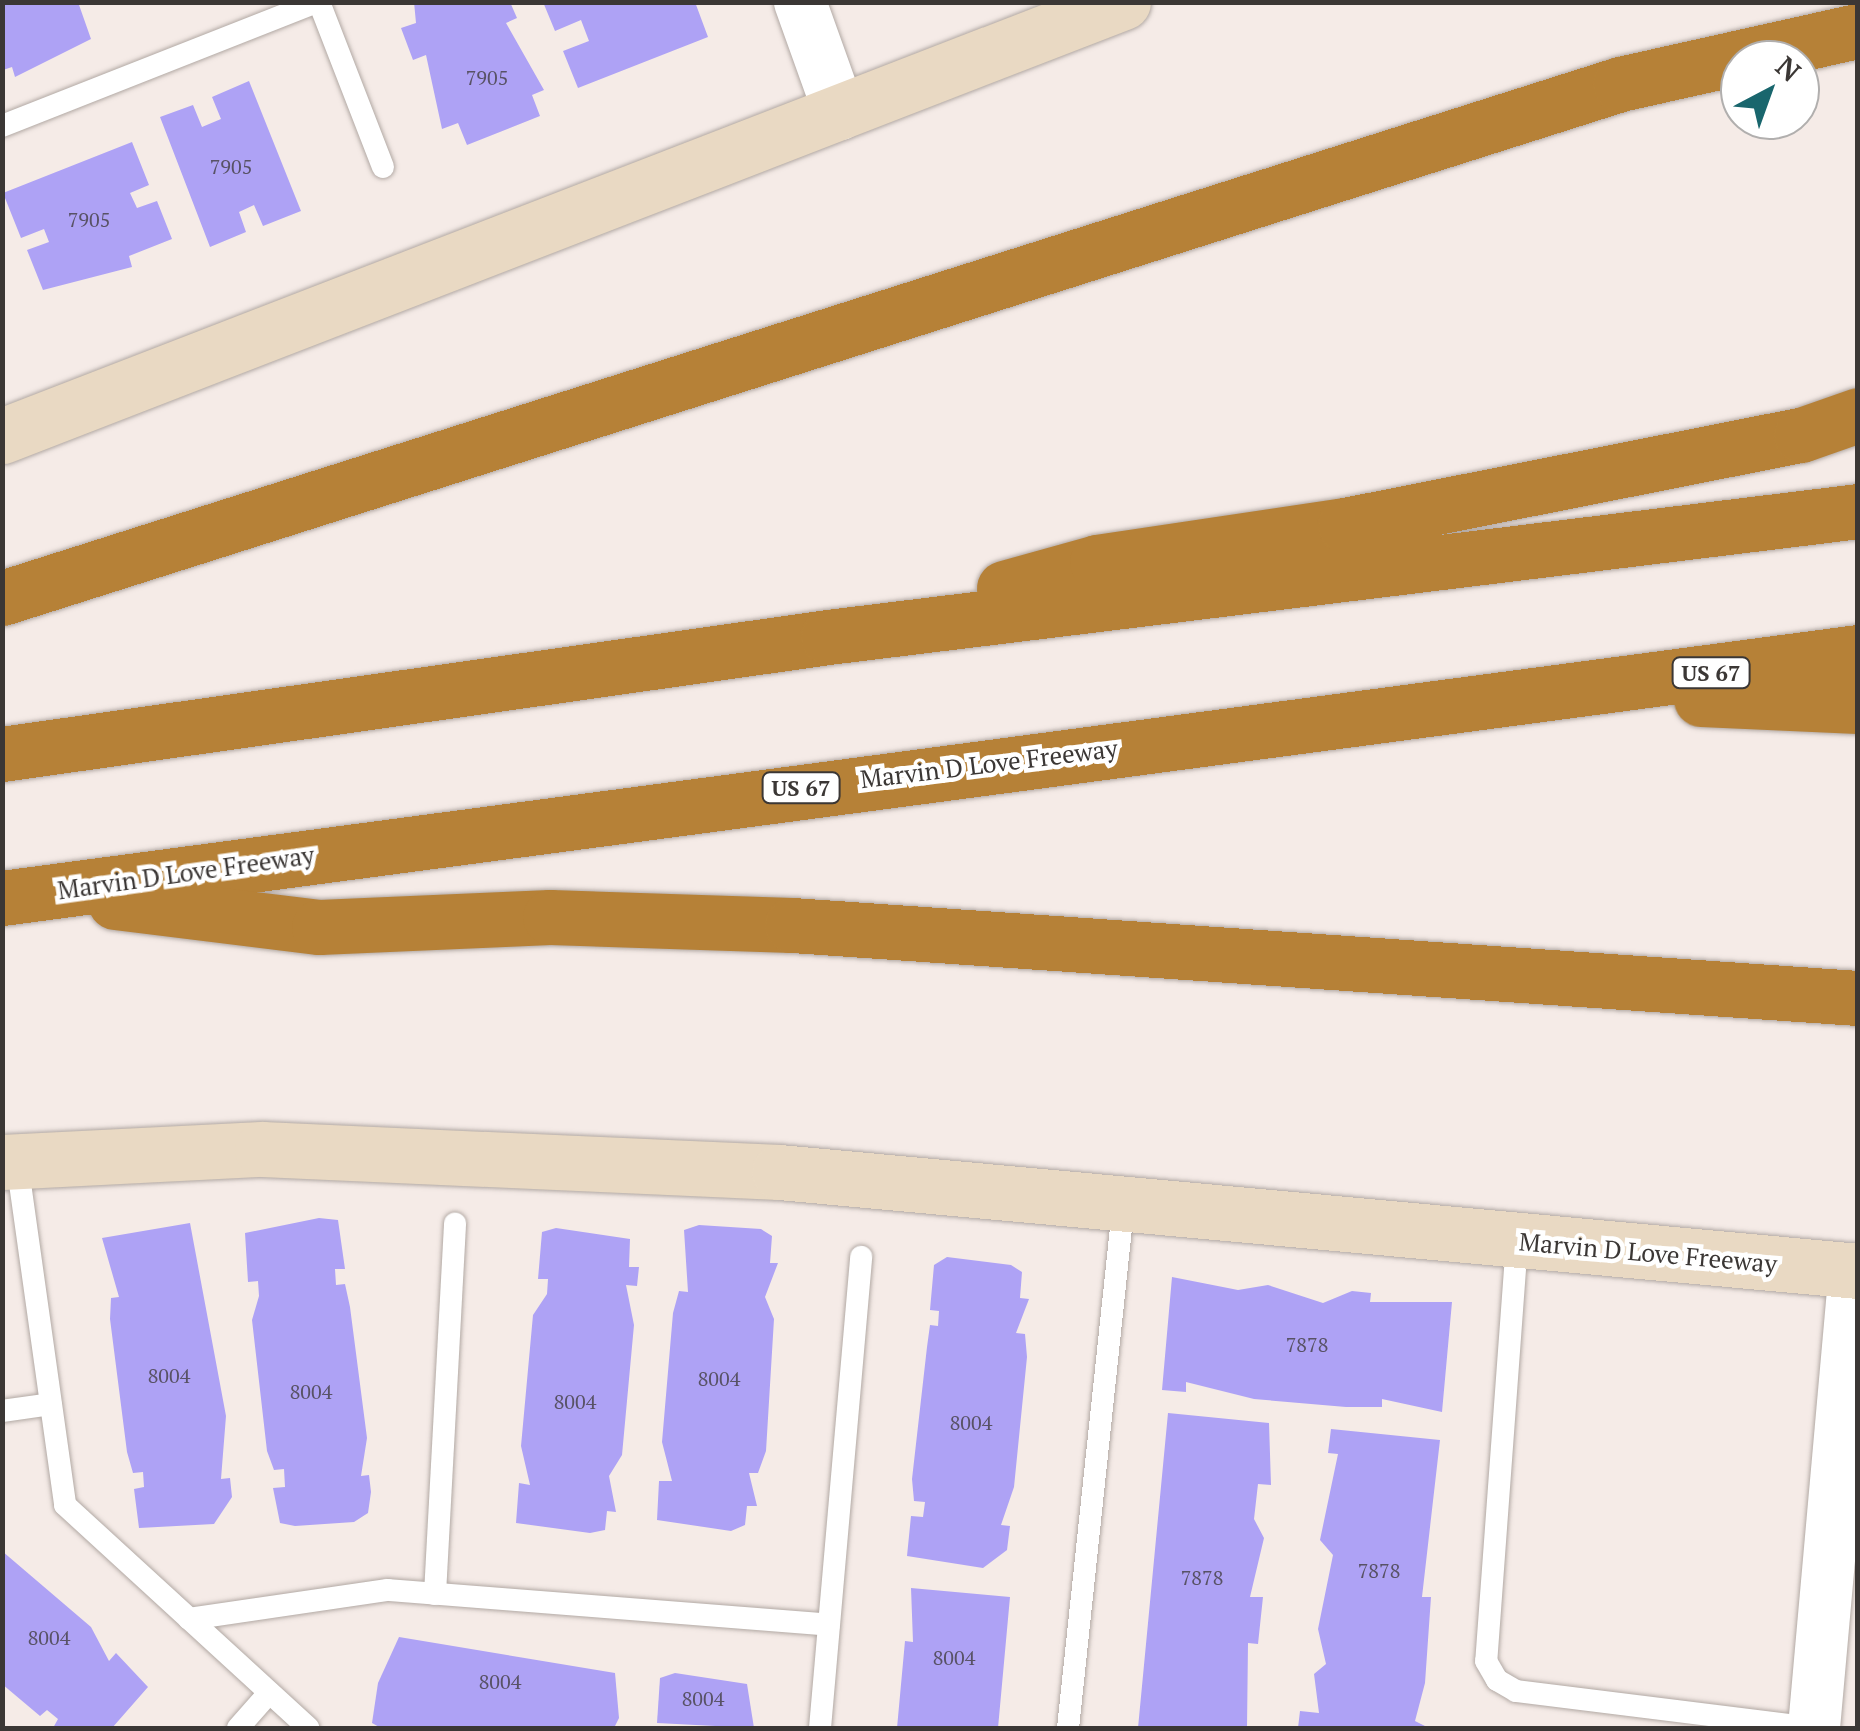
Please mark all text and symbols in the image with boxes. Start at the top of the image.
north arrow [1720,40,1820,140]
text: N [1769,48,1809,89]
house number: 7905 [466,65,508,89]
house number: 7905 [210,154,252,178]
house number: 7905 [68,207,110,231]
road number: US 67 [1671,656,1751,690]
street label: Marvin D Love Freeway [859,733,1119,795]
road number: US 67 [761,771,841,805]
street label: Marvin D Love Freeway [56,840,316,906]
street label: Marvin D Love Freeway [1518,1227,1778,1279]
house number: 7878 [1286,1332,1328,1356]
house number: 8004 [148,1363,190,1387]
house number: 8004 [698,1366,740,1390]
house number: 8004 [290,1379,332,1403]
house number: 8004 [554,1389,596,1413]
house number: 8004 [950,1410,992,1434]
house number: 7878 [1358,1558,1400,1582]
house number: 7878 [1181,1565,1223,1589]
house number: 8004 [28,1625,70,1649]
house number: 8004 [933,1645,975,1669]
house number: 8004 [479,1669,521,1693]
house number: 8004 [682,1686,724,1710]

